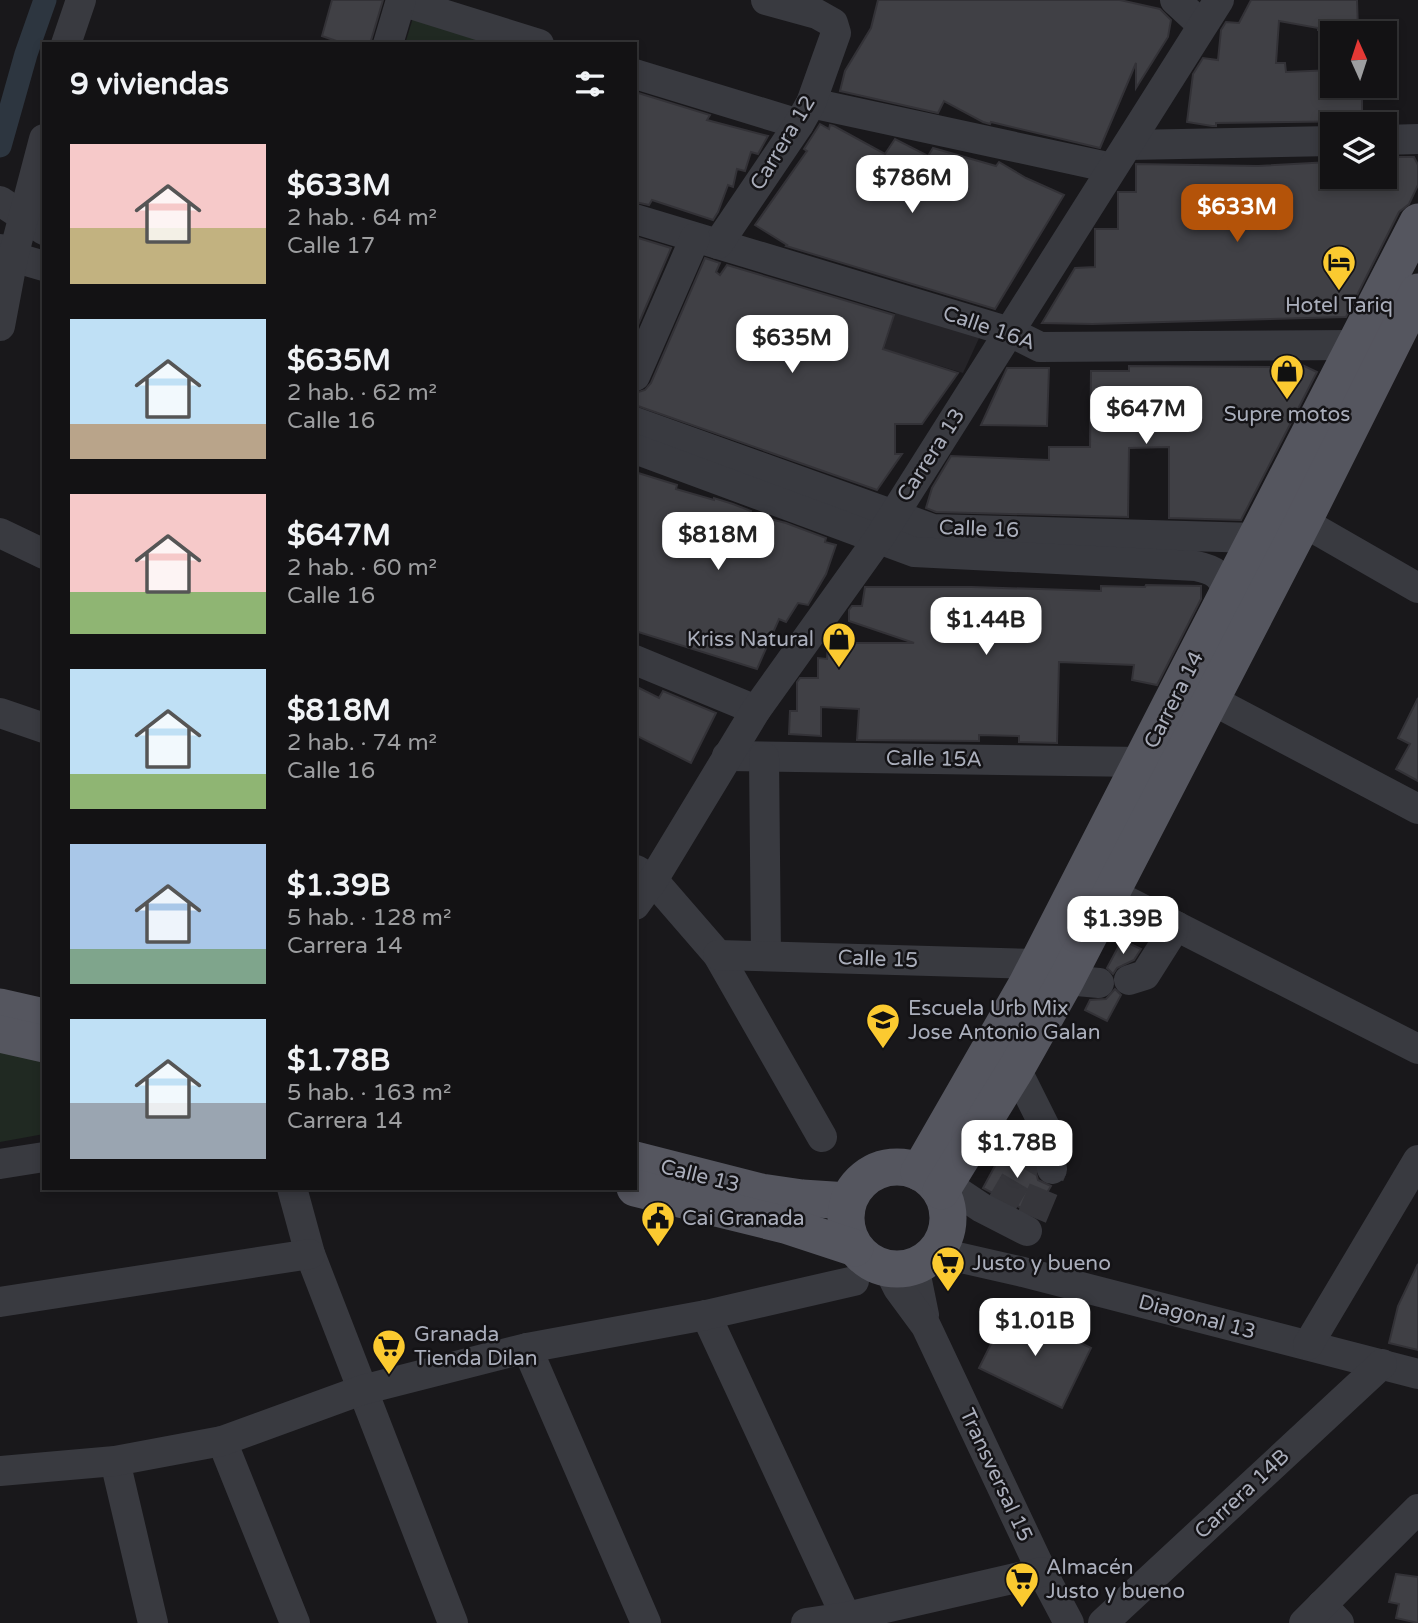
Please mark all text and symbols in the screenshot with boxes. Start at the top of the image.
north arrow [1320,21,1396,98]
map controls [1320,21,1397,189]
icon: filters [571,65,609,103]
text: 9 viviendas [70,66,229,103]
street label: Carrera 12 [745,91,821,195]
button: layers [1320,112,1397,189]
pin: $786M [863,156,961,215]
text: $786M [872,164,952,192]
text: $633M [287,167,391,204]
icon: home [126,172,210,256]
pin: $633M [1188,184,1286,244]
text: $633M [1197,193,1277,221]
text: 2 hab. · 64 m² [287,204,437,232]
text: Calle 17 [287,232,375,260]
hotel icon: Hotel Tariq [1320,243,1358,292]
place label: Hotel Tariq [1285,293,1393,318]
street label: Calle 16A [939,301,1039,355]
pin: $635M [743,316,841,375]
text: $635M [752,324,832,352]
text: $635M [287,342,391,379]
icon: home [126,347,210,431]
shop icon: Supre motos [1268,352,1306,401]
text: 2 hab. · 62 m² [287,379,437,407]
pin: $647M [1097,386,1195,446]
text: $647M [1106,395,1186,423]
place label: Supre motos [1224,402,1350,427]
street label: Carrera 13 [892,404,970,506]
text: Calle 16 [287,407,375,435]
pin: $818M [669,512,767,572]
street label: Calle 16 [938,515,1020,543]
text: $647M [287,517,391,554]
text: $818M [678,521,758,549]
icon: home [126,522,210,606]
text: 2 hab. · 60 m² [287,554,437,582]
text: Calle 16 [287,582,375,610]
pin: $1.44B [929,598,1043,657]
text: $1.44B [947,606,1025,634]
shop icon: Kriss Natural [820,620,858,669]
place label: Kriss Natural [687,627,814,652]
street label: Carrera 14 [1139,647,1209,753]
text: $818M [287,692,391,729]
icon: home [126,697,210,781]
text: 2 hab. · 74 m² [287,729,437,757]
street label: Calle 15A [886,746,982,772]
text: Calle 16 [287,757,375,785]
text: $1.39B [287,867,391,904]
icon: home [126,872,210,956]
pin: $1.39B [1066,897,1180,956]
text: 5 hab. · 128 m² [287,904,452,932]
text: $1.39B [1083,905,1163,933]
text: Carrera 14 [287,932,403,960]
street label: Calle 15 [837,945,919,973]
place label: Escuela Urb Mix Jose Antonio Galan [908,996,1100,1045]
school or university icon: Escuela Urb Mix Jose Antonio Galan [864,1001,902,1050]
text: $1.78B [287,1042,390,1079]
icon: home [126,1047,210,1131]
text: 5 hab. · 163 m² [287,1079,452,1107]
text: Carrera 14 [287,1107,403,1135]
pin: $1.78B [960,1120,1074,1180]
text: $1.78B [977,1129,1057,1157]
street label: Calle 13 [658,1154,742,1198]
public building icon: Cai Granada [639,1199,677,1248]
place label: Cai Granada [682,1206,804,1231]
supermarket icon: Justo y bueno [929,1244,967,1293]
place label: Justo y bueno [972,1251,1111,1276]
street label: Diagonal 13 [1136,1289,1258,1345]
pin: $1.01B [978,1298,1092,1358]
text: $1.01B [995,1307,1075,1335]
place label: Granada Tienda Dilan [414,1322,538,1371]
supermarket icon: Granada Tienda Dilan [370,1327,408,1376]
street label: Transversal 15 [954,1404,1038,1546]
street label: Carrera 14B [1189,1444,1295,1544]
place label: Almacén Justo y bueno [1046,1555,1185,1604]
supermarket icon: Almacén Justo y bueno [1003,1560,1041,1609]

